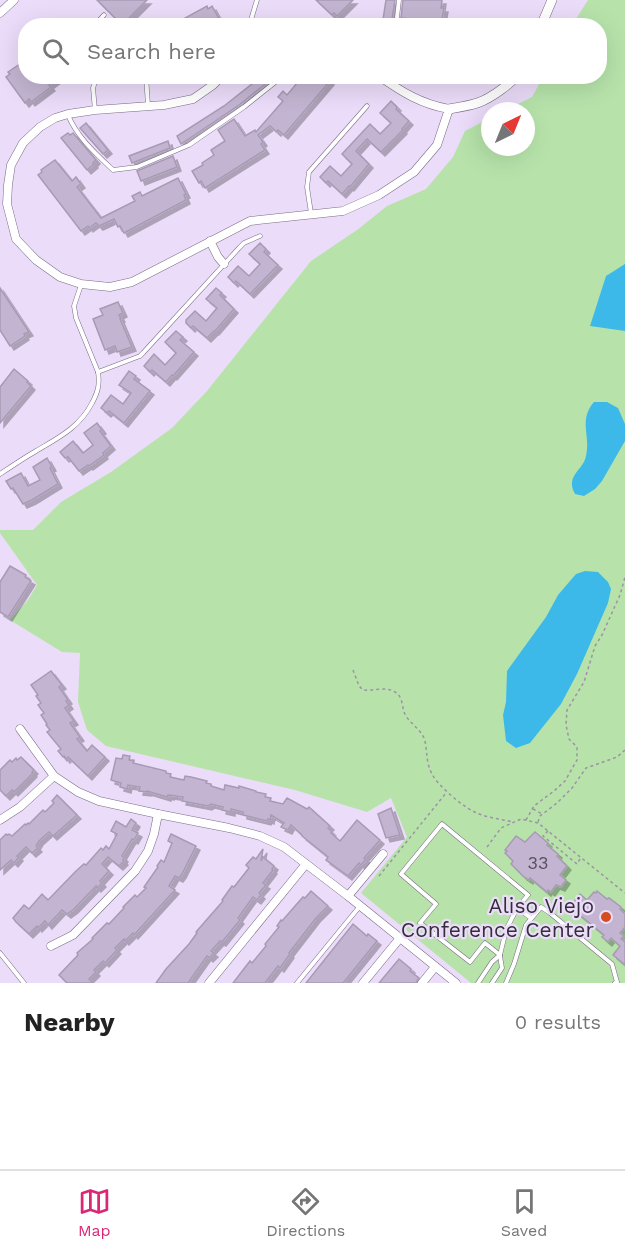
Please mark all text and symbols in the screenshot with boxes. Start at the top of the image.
search box [18,18,607,84]
icon: search [39,35,72,68]
text: Search here [87,39,216,64]
north arrow [481,102,535,156]
house number: 33 [528,852,549,873]
place label: Aliso Viejo Conference Center [401,893,594,942]
marker: Aliso Viejo Conference Center [599,910,613,924]
text: Nearby [24,1007,115,1037]
text: 0 results [515,1010,601,1034]
tab: Map [78,1185,111,1240]
tab: Directions [266,1185,345,1240]
tab: Saved [501,1185,547,1240]

